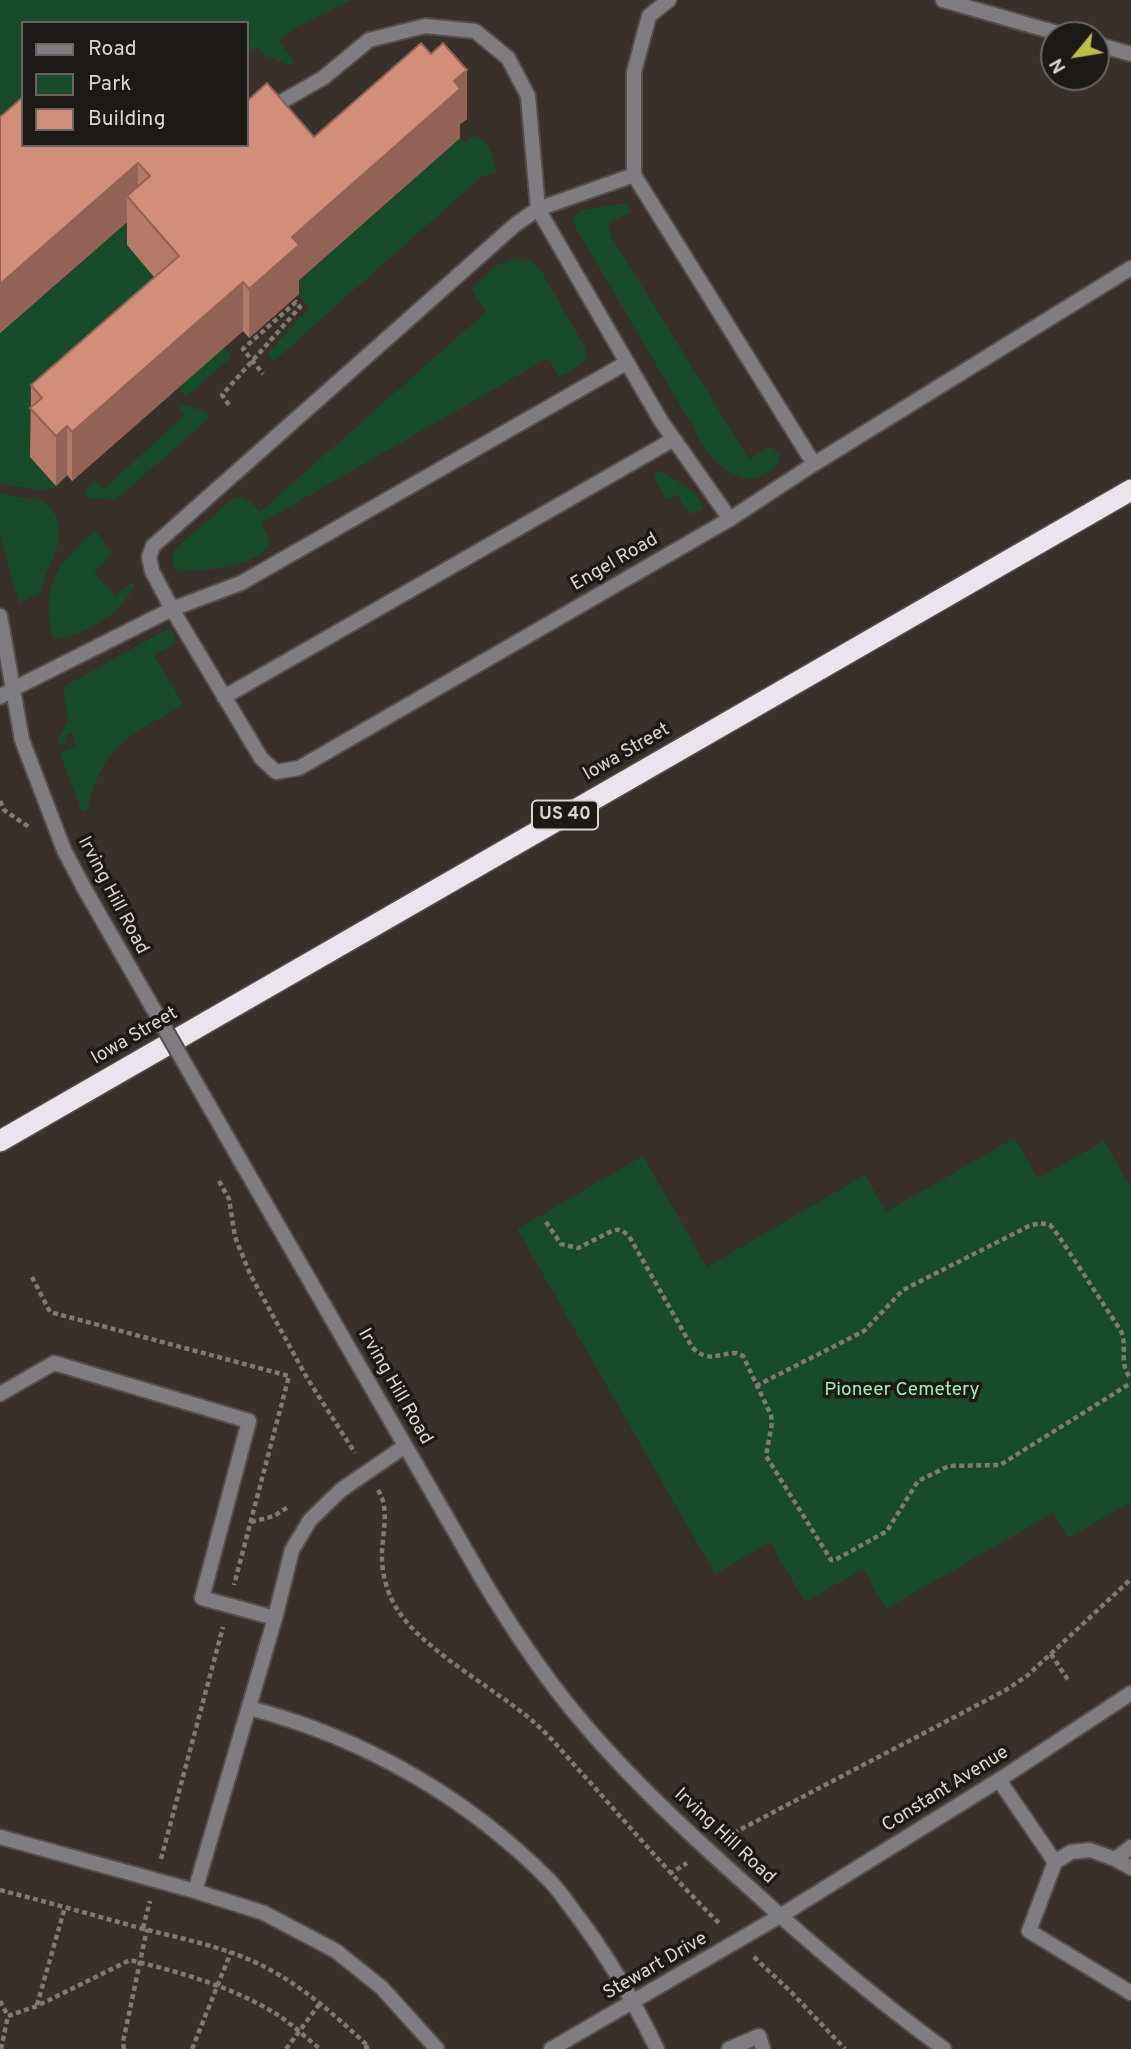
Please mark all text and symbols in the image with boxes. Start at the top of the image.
legend [21,21,248,147]
north arrow [1040,21,1110,91]
text: Road [88,36,137,63]
text: N [1045,54,1072,77]
text: Park [88,71,131,98]
text: Building [88,106,166,133]
street label: Engel Road [568,529,662,597]
street label: Iowa Street [580,719,674,787]
road number: US 40 [532,800,598,830]
street label: Irving Hill Road [71,833,153,959]
street label: Iowa Street [88,1003,182,1071]
street label: Irving Hill Road [352,1325,436,1449]
park label: Pioneer Cemetery [824,1380,980,1402]
street label: Constant Avenue [878,1742,1014,1838]
street label: Irving Hill Road [669,1784,779,1890]
street label: Stewart Drive [600,1928,712,2006]

